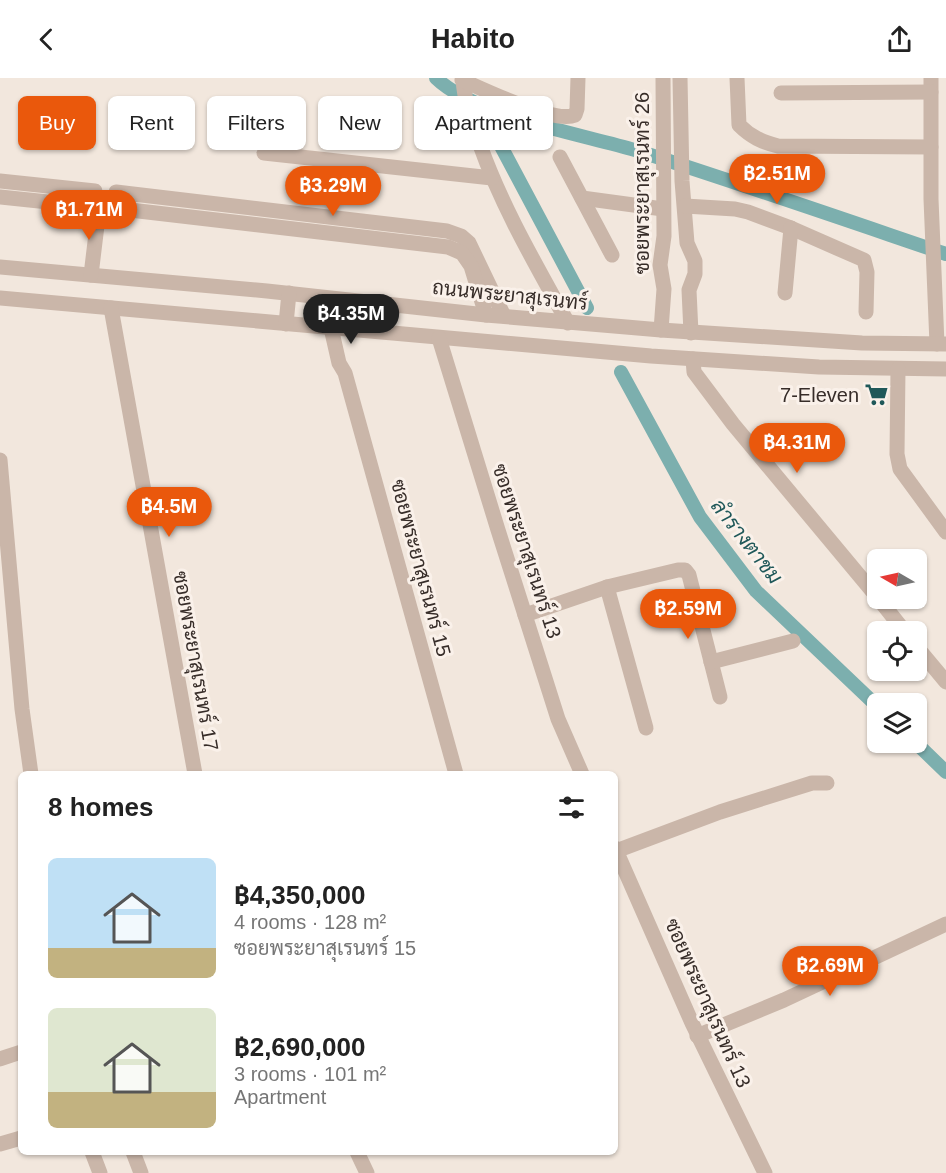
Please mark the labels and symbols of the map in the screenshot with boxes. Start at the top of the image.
street label: ซอยพระยาสุเรนทร์ 26 [628,92,656,274]
pin: ฿2.51M [728,154,826,205]
pin: ฿3.29M [284,166,382,217]
pin: ฿1.71M [40,190,138,241]
street label: ถนนพระยาสุเรนทร์ [431,273,589,317]
pin: ฿4.35M [302,294,400,345]
supermarket icon: 7-Eleven [864,382,890,408]
place label: 7-Eleven [780,384,859,406]
pin: ฿4.31M [748,423,846,474]
street label: ซอยพระยาสุเรนทร์ 13 [486,460,568,642]
street label: ซอยพระยาสุเรนทร์ 15 [384,476,458,660]
pin: ฿4.5M [127,487,211,538]
water label: ลำรางตาชม [707,494,787,588]
north arrow [867,549,927,609]
street label: ซอยพระยาสุเรนทร์ 17 [166,569,226,753]
pin: ฿2.59M [639,589,737,640]
street label: ซอยพระยาสุเรนทร์ 13 [658,914,758,1092]
pin: ฿2.69M [781,946,879,997]

